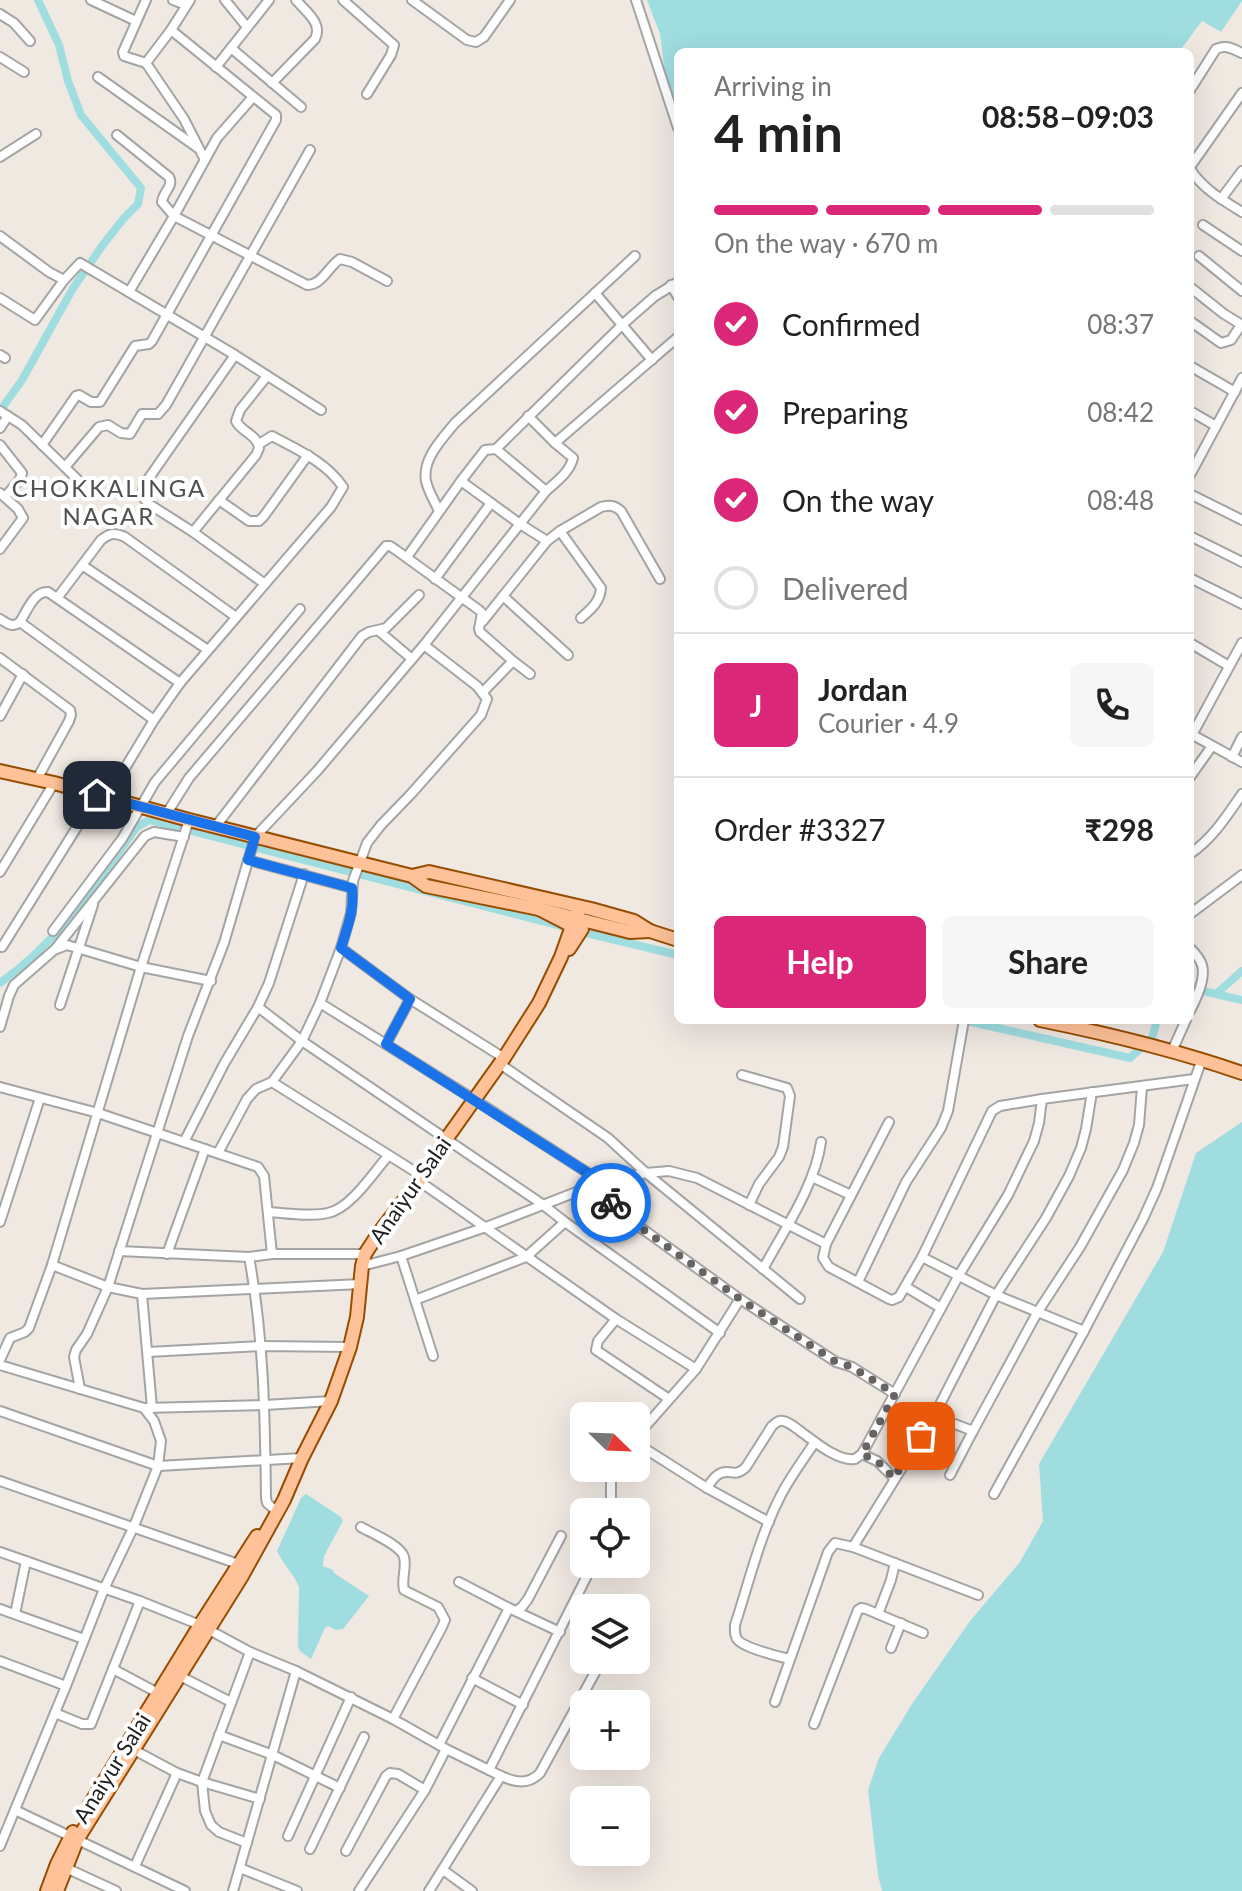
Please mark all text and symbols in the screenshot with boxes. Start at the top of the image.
text: Arriving in [714,70,832,102]
text: 08:58–09:03 [982,98,1154,134]
text: 4 min [714,101,843,163]
text: On the way · 670 m [714,227,938,259]
icon: check [714,302,758,346]
text: Confirmed [782,306,921,342]
text: 08:37 [1087,308,1154,340]
icon: check [714,390,758,434]
text: Preparing [782,394,908,430]
text: 08:42 [1087,396,1154,428]
district label: CHOKKALINGA NAGAR [12,473,206,530]
icon: check [714,478,758,522]
text: On the way [782,482,934,518]
text: 08:48 [1087,484,1154,516]
text: Delivered [782,570,909,606]
button: phone [1070,663,1154,747]
text: Jordan [818,671,908,707]
text: J [750,687,762,723]
text: Courier · 4.9 [818,707,959,739]
pin [63,761,131,829]
icon: home [75,773,119,817]
text: Order #3327 [714,811,886,847]
text: ₹298 [1084,811,1154,847]
button: Help [714,916,926,1008]
button: Share [942,916,1154,1008]
street label: Anaiyur Salai [363,1131,456,1248]
courier [571,1163,651,1243]
icon: bike [589,1181,633,1225]
north arrow [570,1402,650,1482]
map controls [570,1402,650,1866]
pin [887,1402,955,1470]
icon: bag [899,1414,943,1458]
button: locate [570,1498,650,1578]
button: layers [570,1594,650,1674]
button: + [570,1690,650,1770]
street label: Anaiyur Salai [67,1708,156,1828]
button: − [570,1786,650,1866]

